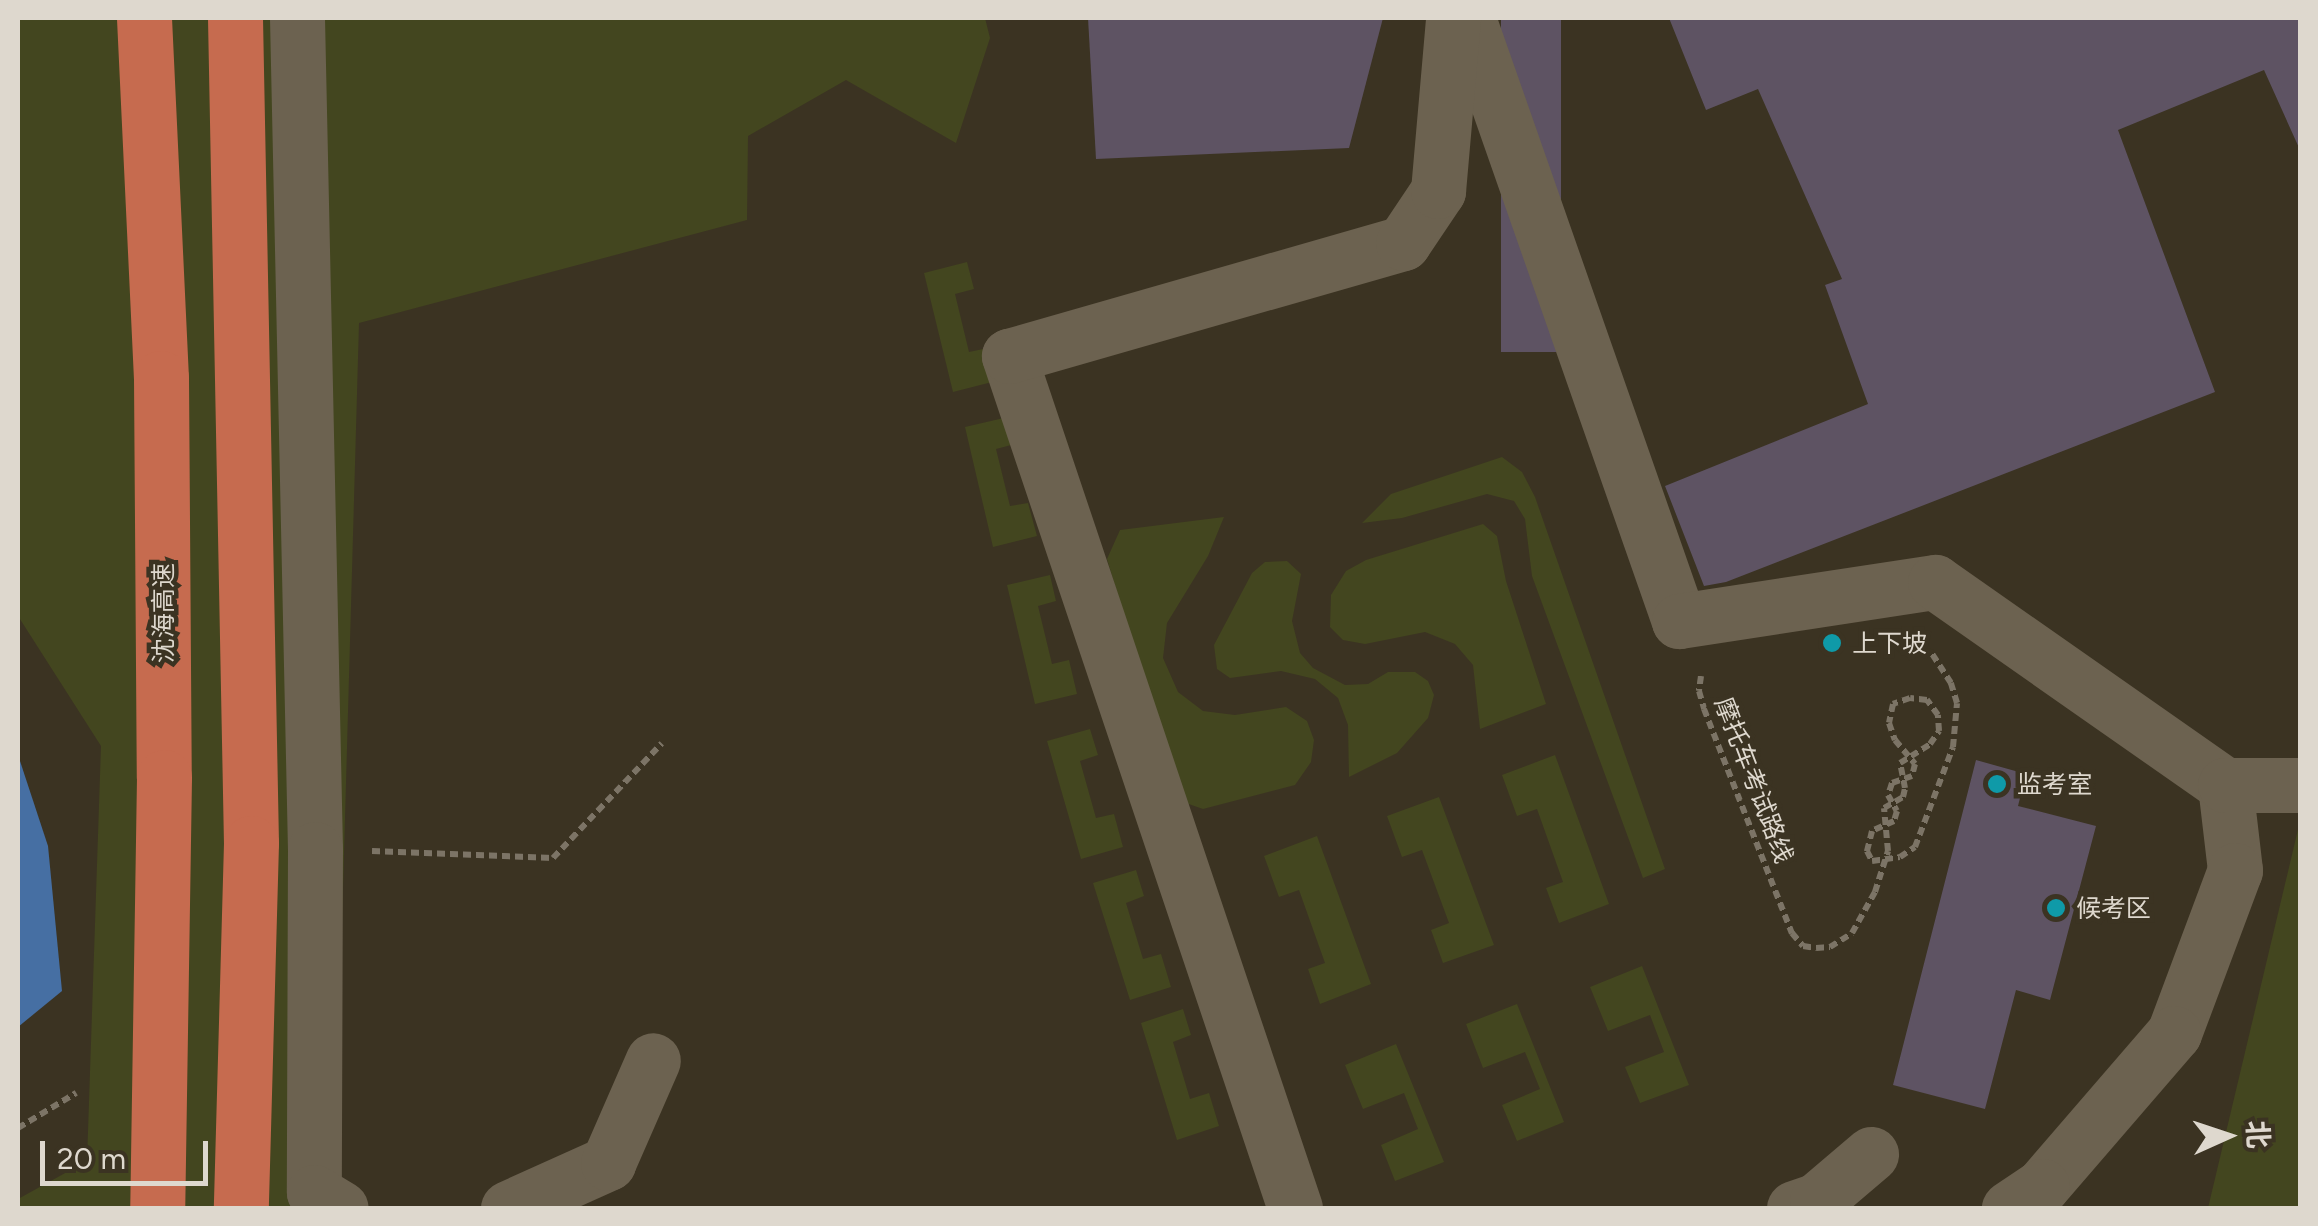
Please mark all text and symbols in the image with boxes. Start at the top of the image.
street label: 沈海高速 [148,563,178,663]
place label: 上下坡 [1852,628,1927,658]
marker: 上下坡 [1821,632,1843,654]
street label: 摩托车考试路线 [1709,693,1799,867]
place label: 监考室 [2017,769,2092,799]
marker: 监考室 [1986,773,2008,795]
place label: 候考区 [2076,893,2151,923]
marker: 候考区 [2045,897,2067,919]
north arrow [2178,1086,2278,1186]
text: 北 [2240,1120,2276,1149]
scale bar [45,1121,212,1183]
text: 20 m [57,1140,126,1177]

